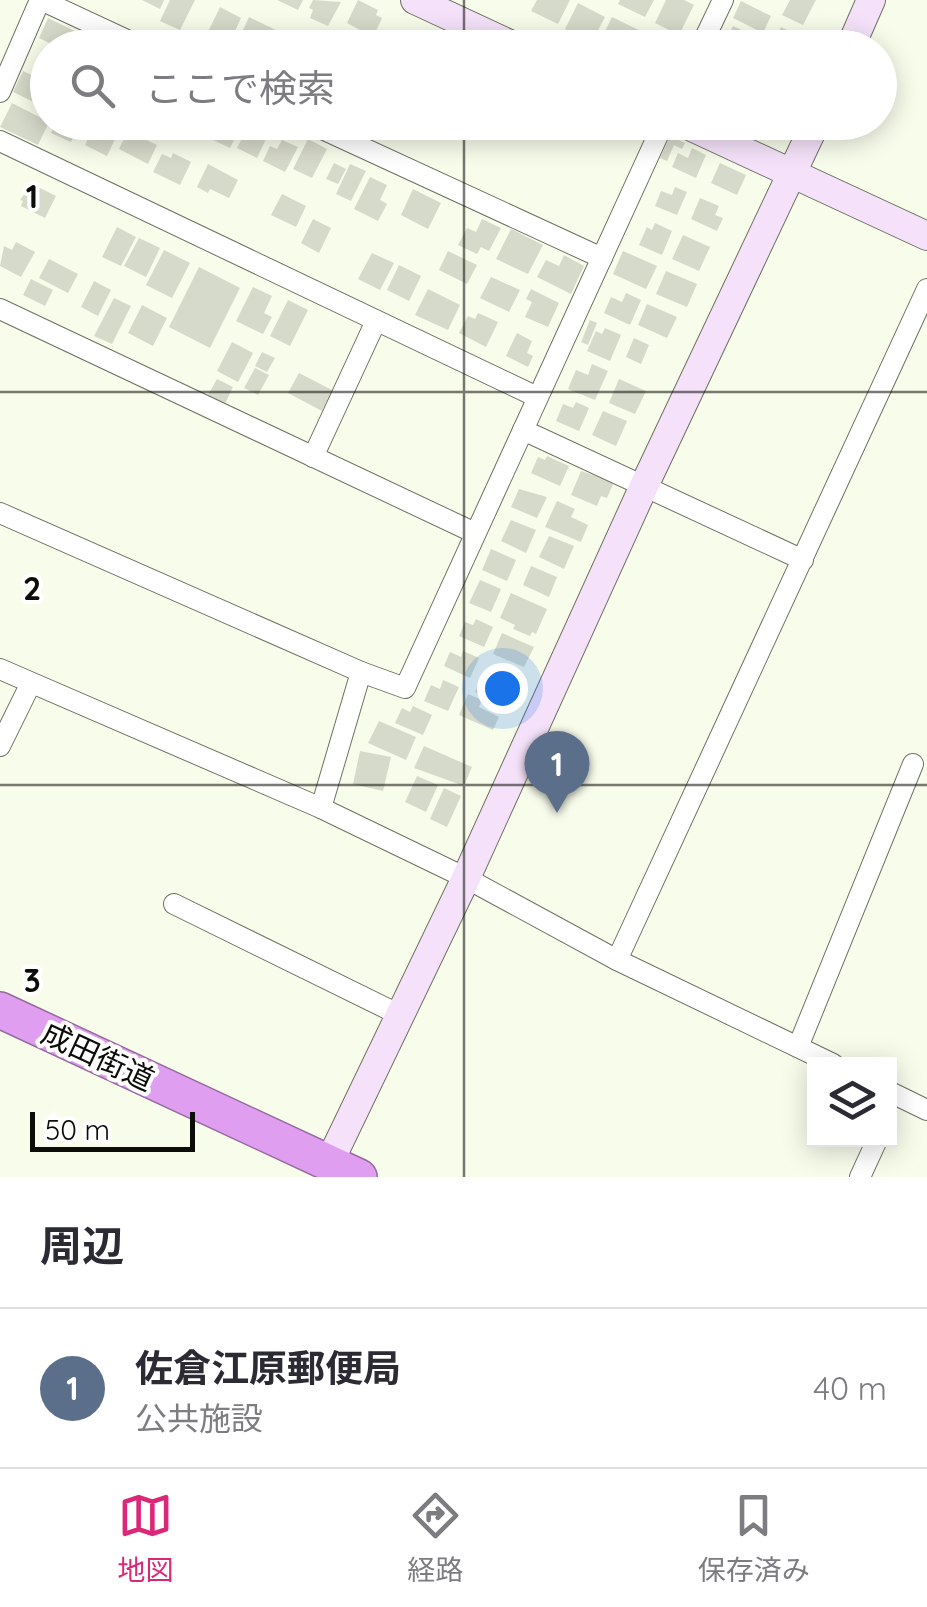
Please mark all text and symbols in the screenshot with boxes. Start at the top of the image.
search box [30,30,897,140]
icon: search [65,58,120,113]
text: ここで検索 [145,64,335,112]
text: 1 [26,176,38,216]
text: 2 [23,568,41,608]
your location [477,663,528,714]
pin: 1 [524,730,590,813]
text: 3 [23,960,41,1000]
street label: 成田街道 [36,1013,160,1099]
map controls [807,1057,897,1147]
button: layers [807,1057,897,1147]
scale bar [30,1107,195,1152]
text: 50 m [45,1112,110,1147]
text: 周辺 [40,1219,124,1272]
text: 佐倉江原郵便局 [135,1344,401,1392]
text: 1 [66,1368,79,1408]
text: 40 m [813,1368,887,1408]
text: 公共施設 [135,1398,263,1438]
tab: 地図 [117,1488,173,1588]
tab: 経路 [407,1488,464,1588]
tab: 保存済み [698,1488,810,1588]

